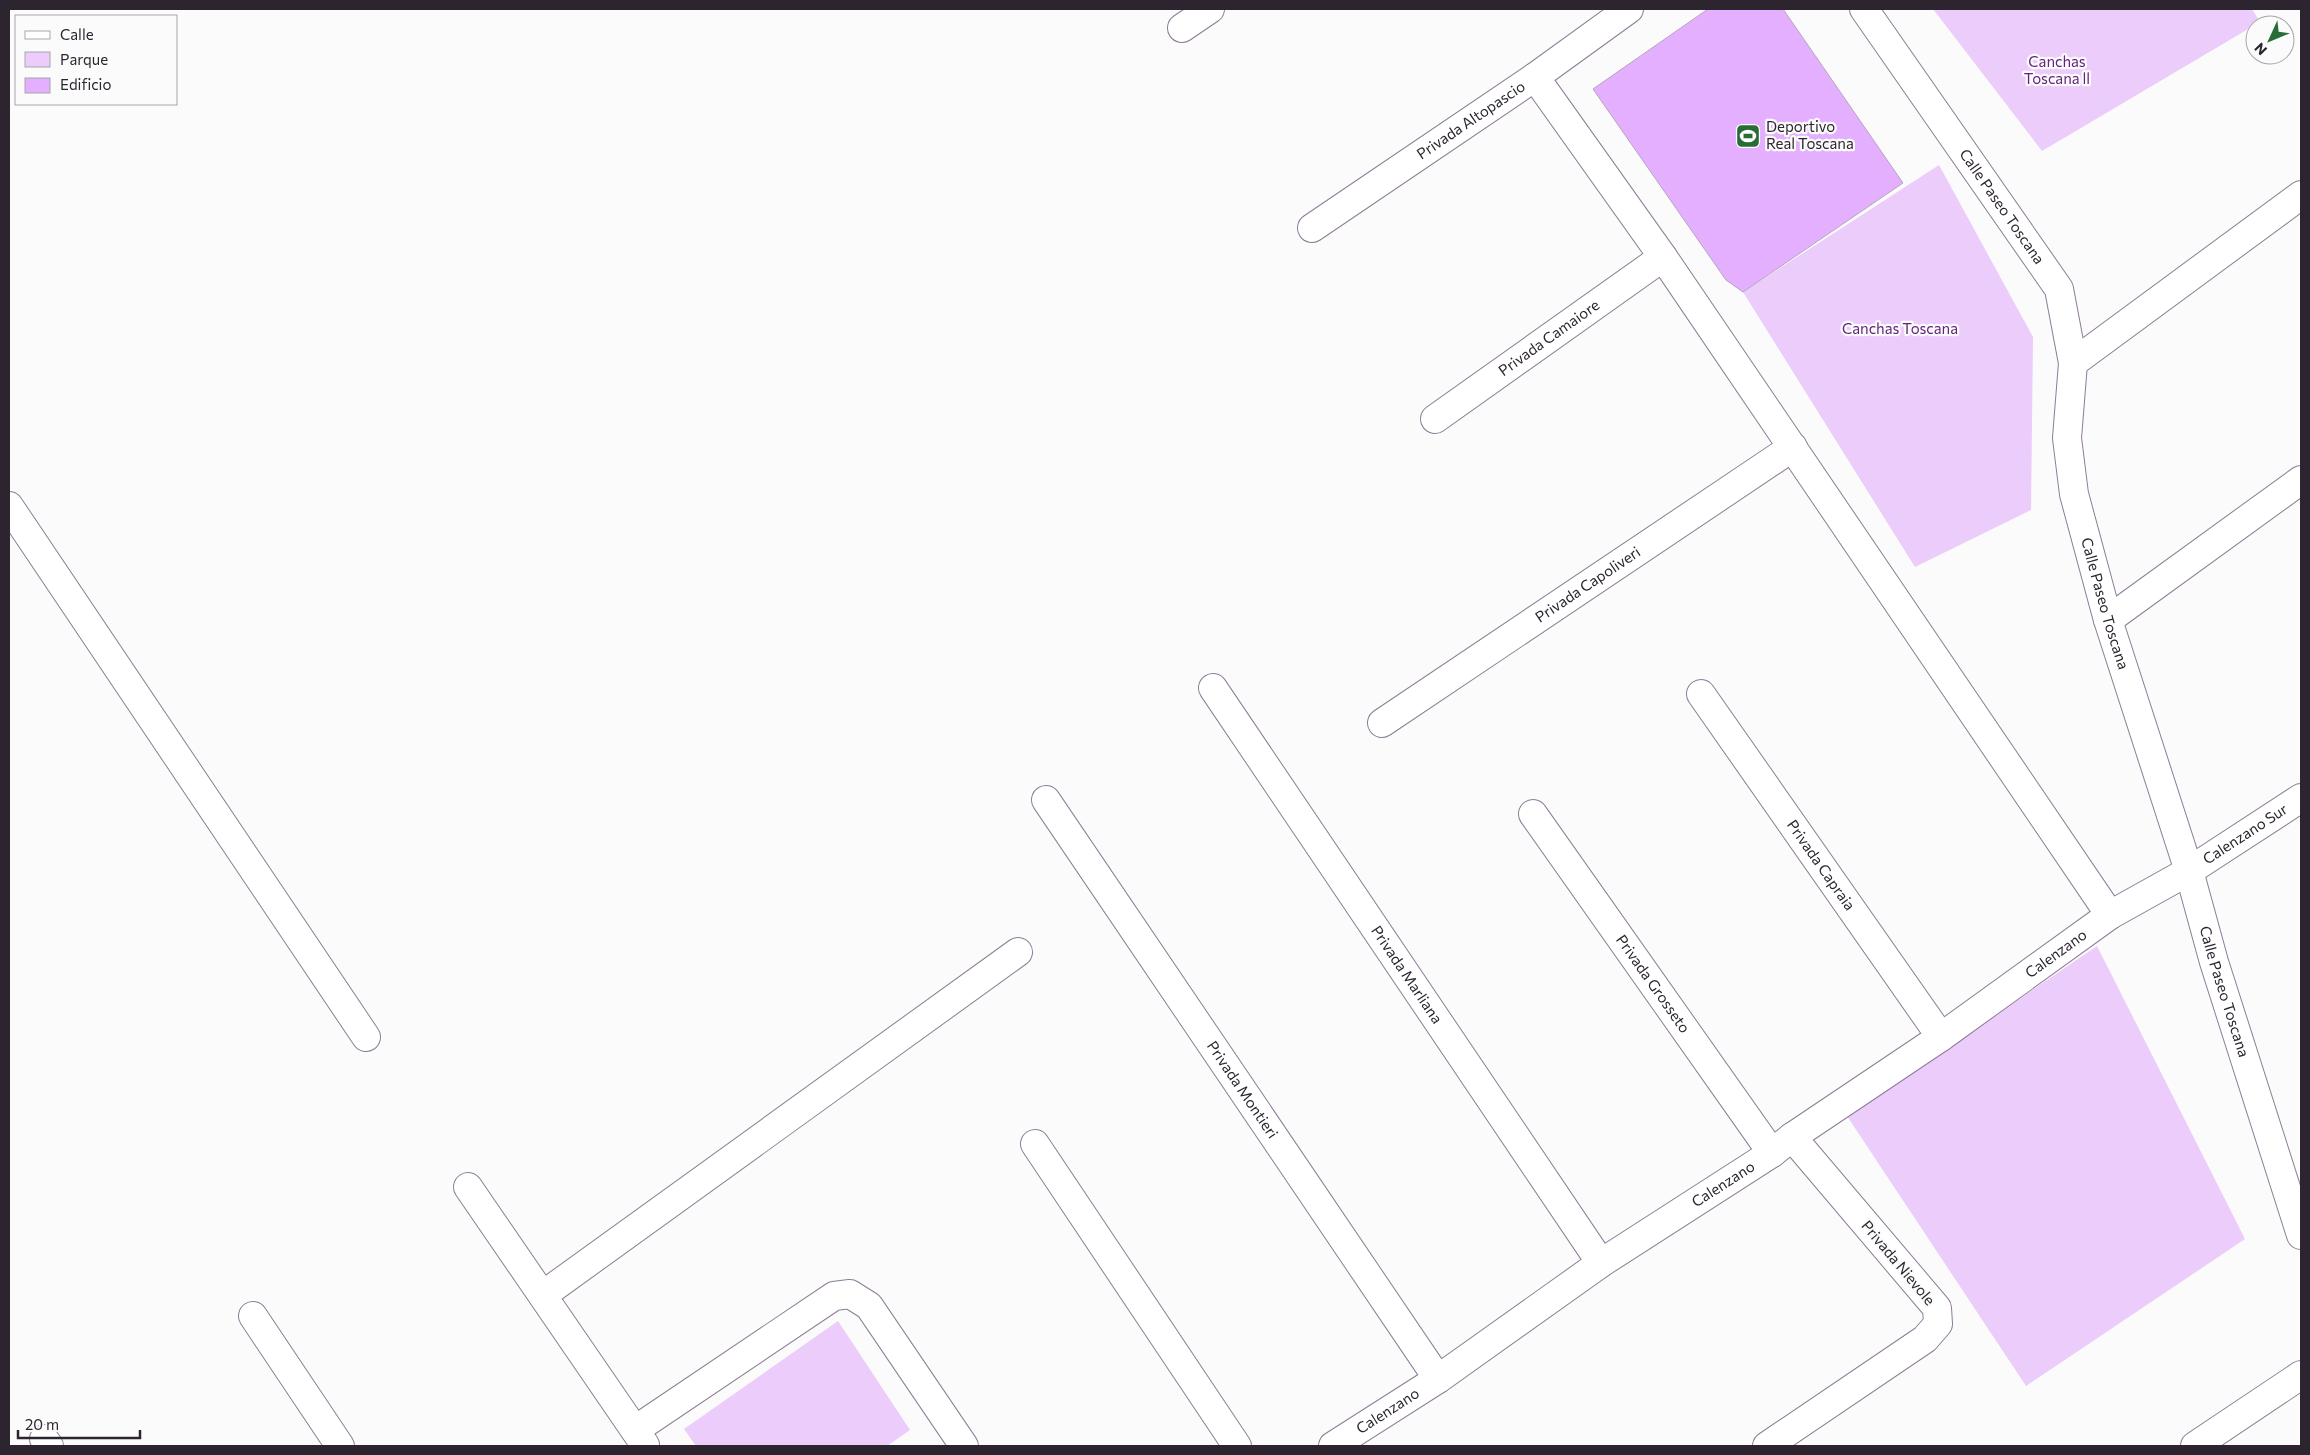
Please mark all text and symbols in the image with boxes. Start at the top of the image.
legend [15,15,178,105]
north arrow [2245,15,2295,65]
text: Calle [60,25,94,43]
text: N [2251,40,2270,59]
text: Parque [60,50,108,68]
park label: Canchas Toscana ll [2024,52,2090,87]
text: Edificio [60,75,111,93]
street label: Privada Altopascio [1413,76,1528,163]
place label: Deportivo Real Toscana [1766,117,1854,152]
sports icon: Deportivo Real Toscana [1735,123,1761,149]
street label: Calle Paseo Toscana [1956,145,2049,267]
street label: Privada Camaiore [1495,295,1603,379]
park label: Canchas Toscana [1842,319,1958,337]
street label: Calle Paseo Toscana [2078,535,2133,671]
street label: Privada Capoliveri [1531,542,1643,626]
street label: Calenzano Sur [2199,799,2291,868]
street label: Privada Capraia [1784,816,1860,913]
street label: Privada Marliana [1368,922,1447,1027]
street label: Calle Paseo Toscana [2196,924,2254,1059]
street label: Calenzano [2021,925,2090,981]
street label: Privada Grosseto [1613,931,1694,1036]
street label: Privada Montieri [1204,1037,1282,1141]
street label: Calenzano [1688,1157,1758,1210]
street label: Privada Nievole [1858,1216,1939,1308]
street label: Calenzano [1352,1383,1422,1437]
scale bar [18,1408,140,1440]
text: 20 m [25,1415,59,1433]

